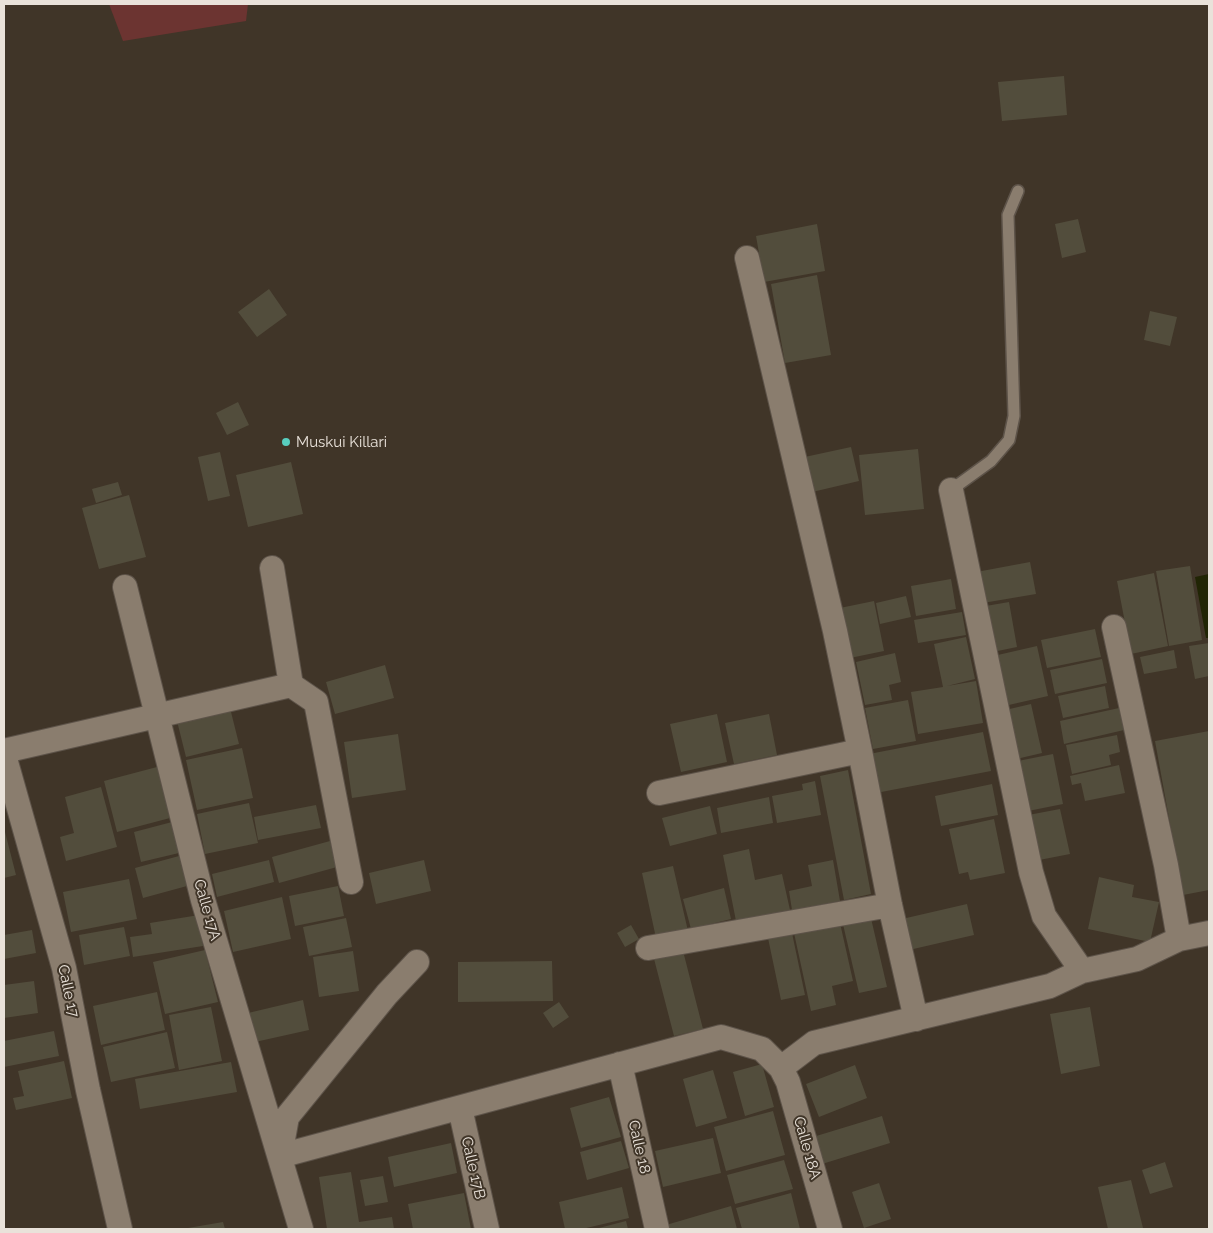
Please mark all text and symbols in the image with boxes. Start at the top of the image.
place label: Muskui Killari [296,433,387,451]
marker: Muskui Killari [280,436,292,448]
street label: Calle 17A [190,877,224,943]
street label: Calle 17 [54,963,82,1019]
street label: Calle 18A [789,1114,825,1182]
street label: Calle 18 [624,1118,654,1176]
street label: Calle 17B [457,1135,489,1201]

